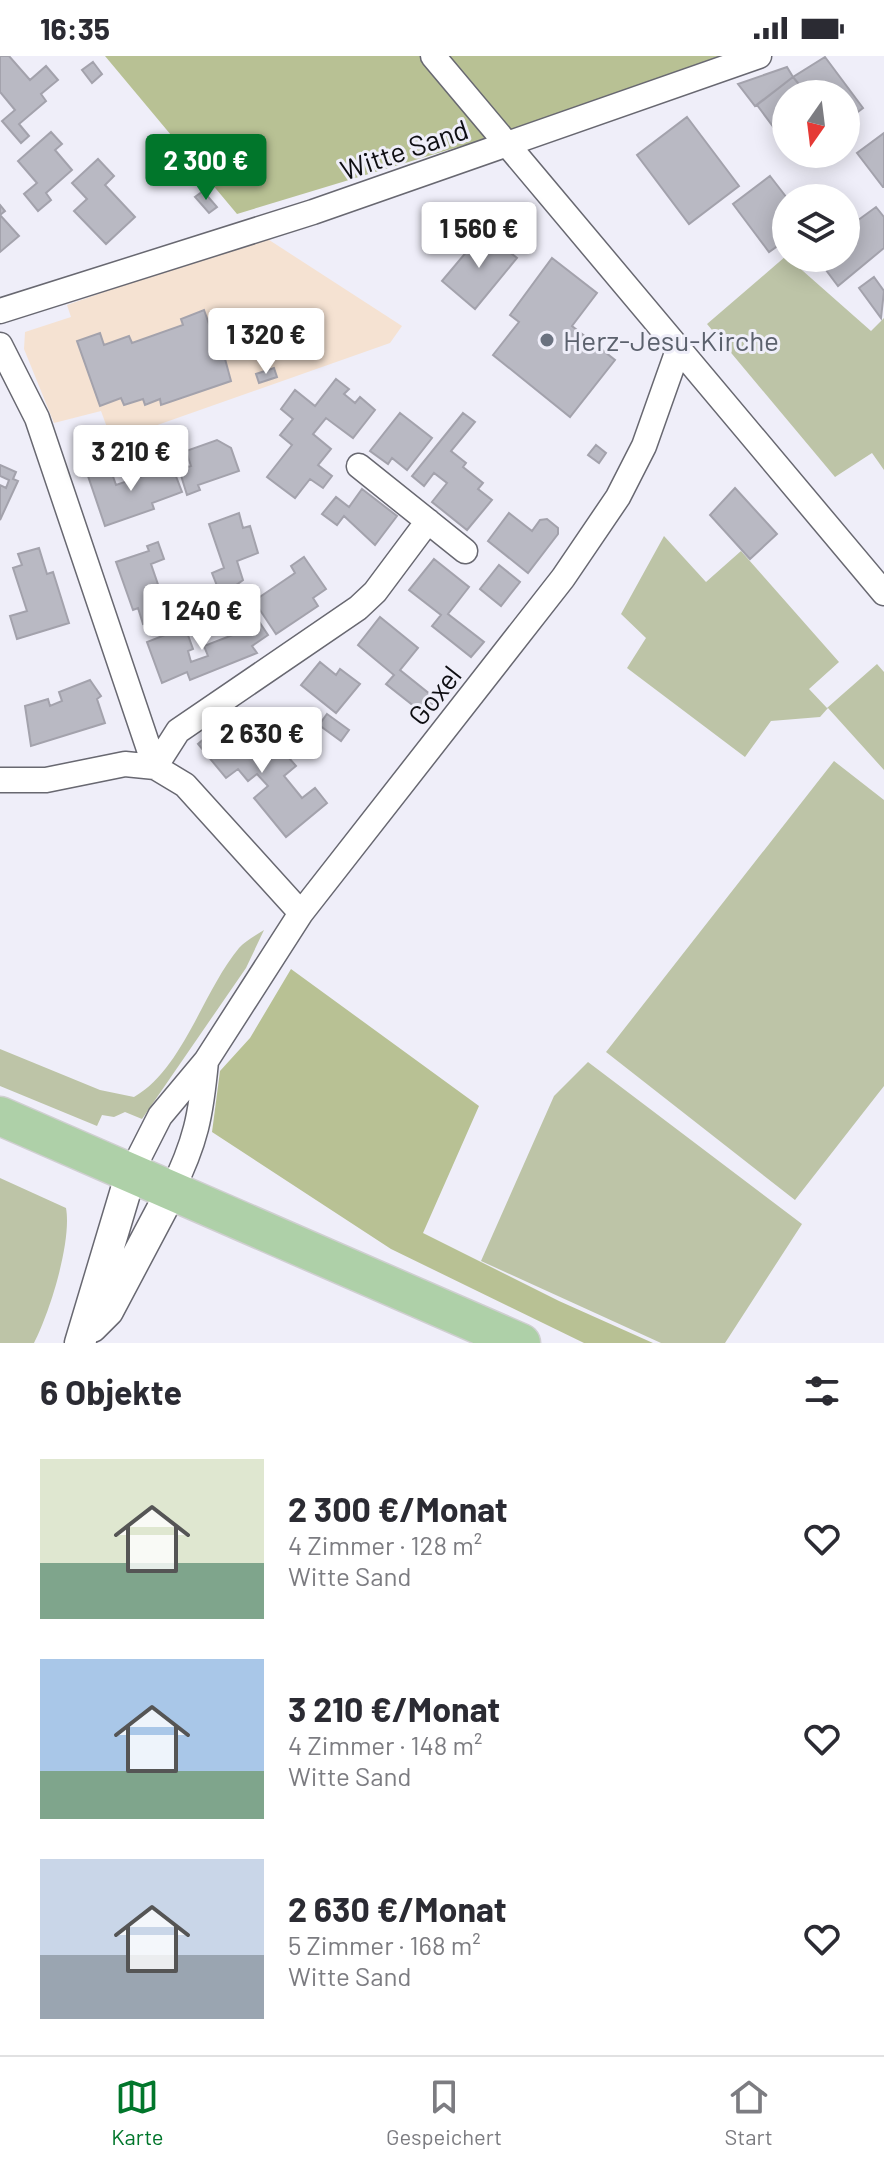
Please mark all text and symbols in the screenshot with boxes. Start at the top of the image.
text: 16:35 [40,10,110,46]
north arrow [772,80,860,168]
map controls [772,80,860,272]
street label: Witte Sand [336,111,472,187]
pin: 2 300 € [132,134,280,202]
text: 2 300 € [163,144,249,175]
button: layers [772,184,860,272]
pin: 1 560 € [405,202,553,270]
text: 1 560 € [440,212,518,243]
pin: 1 320 € [192,308,340,376]
text: 1 320 € [226,318,306,349]
place label: Herz-Jesu-Kirche [563,323,779,357]
marker: Herz-Jesu-Kirche [538,331,556,349]
pin: 3 210 € [57,425,205,493]
text: 3 210 € [91,435,171,466]
pin: 1 240 € [128,584,276,652]
text: 1 240 € [161,594,243,625]
street label: Goxel [400,658,468,732]
pin: 2 630 € [188,707,336,775]
text: 2 630 € [220,717,304,748]
icon: filters [800,1369,844,1413]
text: 6 Objekte [40,1371,182,1412]
text: 2 300 €/Monat [288,1488,508,1529]
icon: home [104,1491,200,1587]
icon: heart [800,1517,844,1561]
text: 4 Zimmer · 128 m² [288,1529,482,1560]
text: Witte Sand [288,1560,412,1591]
text: 3 210 €/Monat [288,1688,500,1729]
icon: home [104,1691,200,1787]
icon: heart [800,1717,844,1761]
text: 4 Zimmer · 148 m² [288,1729,483,1760]
text: Witte Sand [288,1760,412,1791]
text: 2 630 €/Monat [288,1888,507,1929]
icon: home [104,1891,200,1987]
icon: heart [800,1917,844,1961]
text: 5 Zimmer · 168 m² [288,1929,481,1960]
text: Witte Sand [288,1960,412,1991]
tab: Karte [111,2075,164,2149]
tab: Gespeichert [386,2075,502,2149]
tab: Start [724,2075,773,2149]

